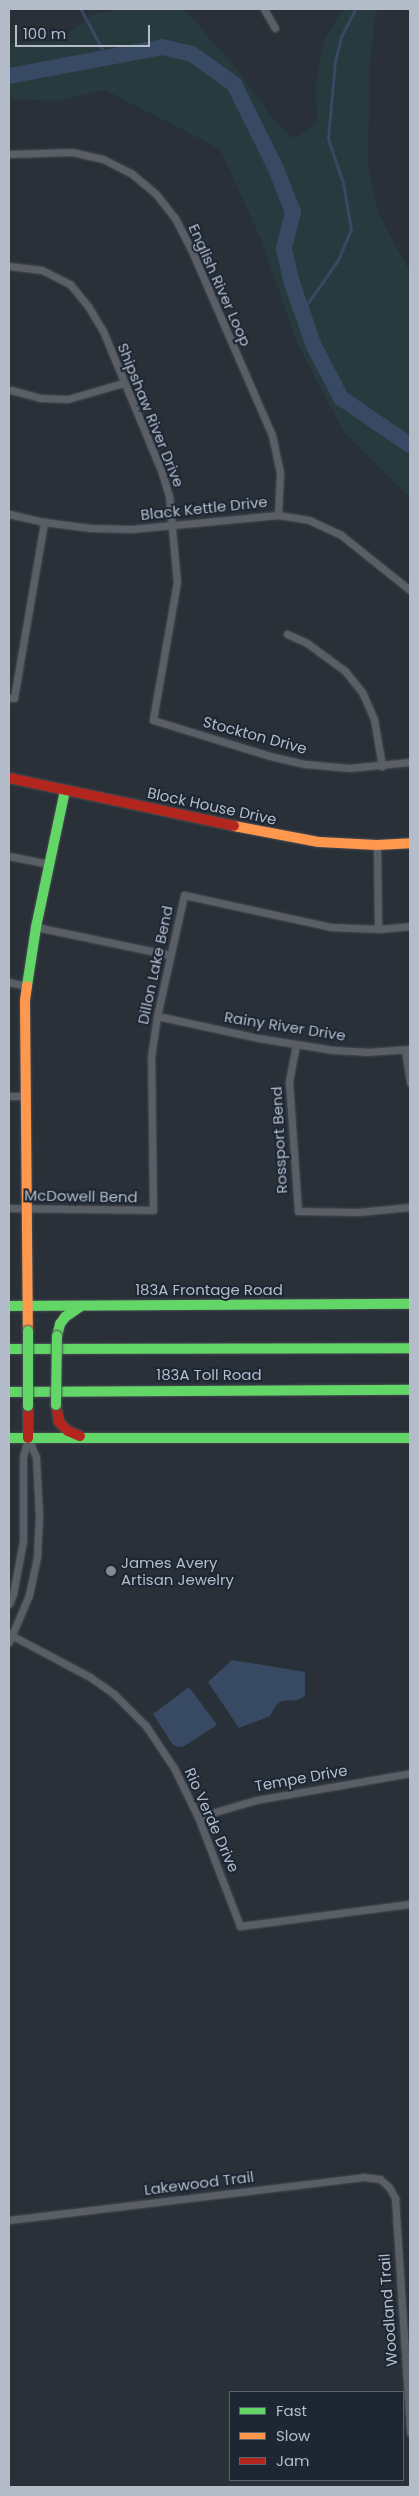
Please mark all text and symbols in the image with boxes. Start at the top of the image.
scale bar [18,15,152,47]
text: 100 m [23,23,66,44]
street label: English River Loop [185,221,255,349]
street label: Shipshaw River Drive [114,340,188,490]
street label: Black Kettle Drive [140,492,268,524]
street label: Stockton Drive [201,712,309,758]
street label: Block House Drive [146,784,278,828]
street label: Dillon Lake Bend [134,904,176,1026]
street label: Rainy River Drive [223,1008,347,1044]
street label: Rossport Bend [267,1086,291,1194]
street label: McDowell Bend [24,1186,138,1206]
street label: 183A Frontage Road [135,1281,283,1299]
street label: 183A Toll Road [156,1366,262,1384]
place label: James Avery Artisan Jewelry [121,1553,234,1588]
marker: James Avery Artisan Jewelry [105,1565,117,1577]
street label: Tempe Drive [253,1761,349,1795]
street label: Rio Verde Drive [181,1765,243,1875]
street label: Lakewood Trail [143,2167,255,2199]
street label: Woodland Trail [375,2253,401,2367]
legend [229,2391,404,2481]
text: Fast [276,2400,307,2421]
text: Slow [276,2425,310,2446]
text: Jam [276,2450,310,2471]

